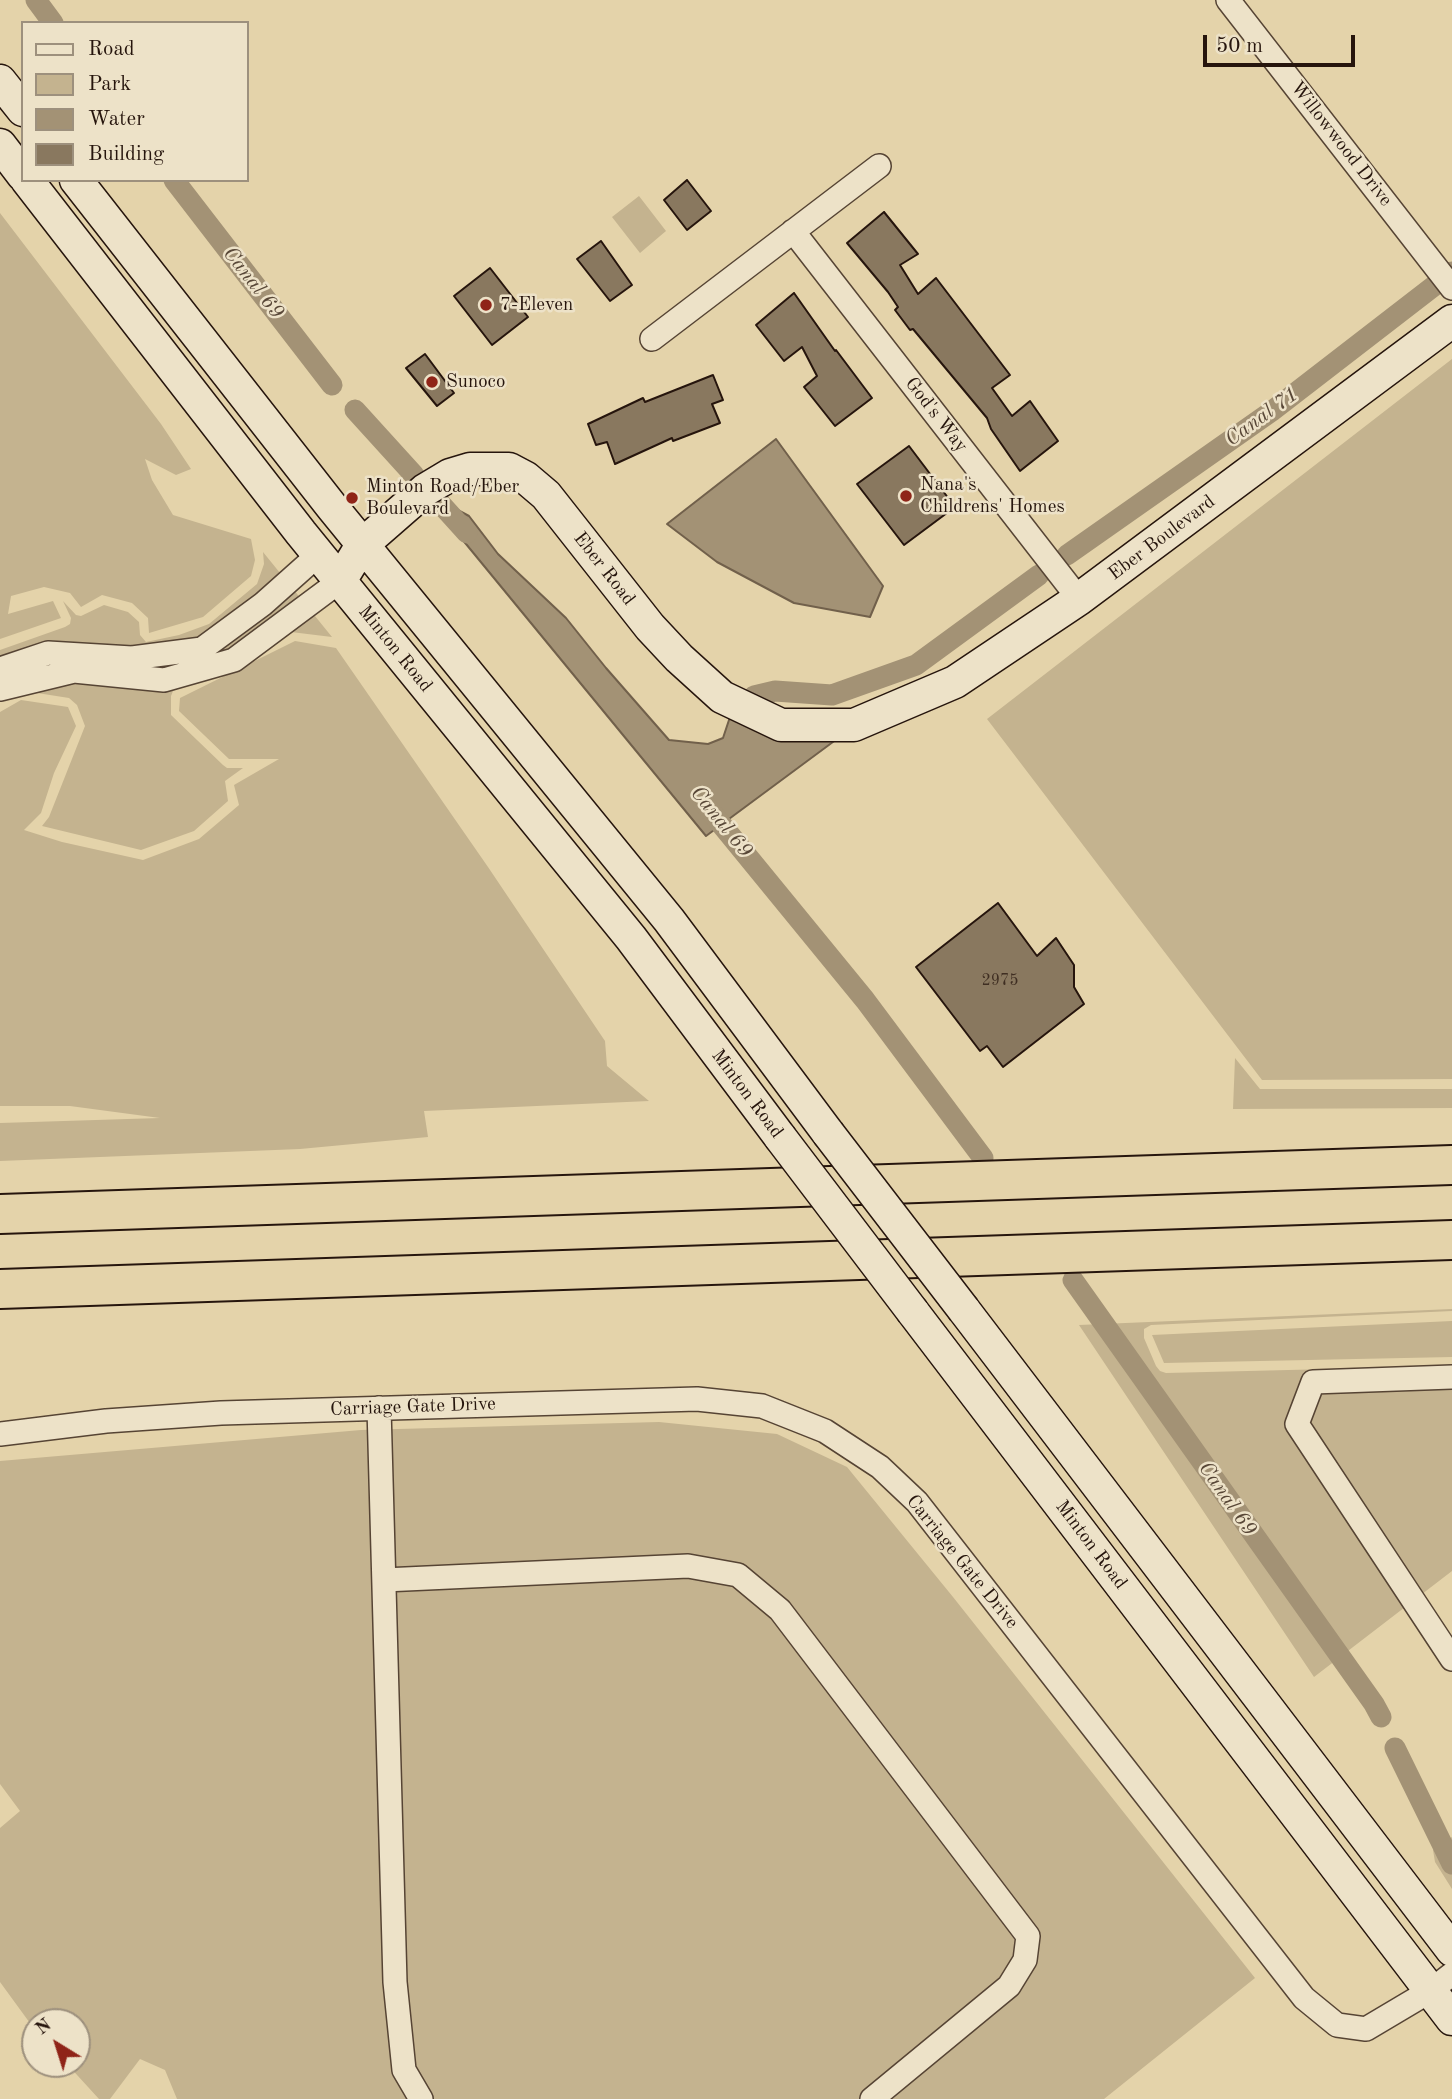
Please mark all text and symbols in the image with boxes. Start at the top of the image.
legend [21,21,248,182]
scale bar [1207,21,1359,65]
text: 50 m [1216,36,1263,57]
text: Road [88,39,135,60]
text: Park [88,74,131,95]
street label: Willowwood Drive [1285,77,1397,211]
text: Water [88,109,145,130]
text: Building [88,144,164,165]
water label: Canal 69 [217,242,289,324]
place label: 7-Eleven [500,294,573,316]
marker: 7-Eleven [478,297,494,313]
place label: Sunoco [446,371,505,393]
street label: God's Way [900,373,972,457]
marker: Sunoco [424,374,440,390]
water label: Canal 71 [1220,382,1304,452]
place label: Nana's Childrens' Homes [920,474,1065,518]
place label: Minton Road/Eber Boulevard [366,476,519,520]
marker: Nana's Childrens' Homes [898,488,914,504]
marker: Minton Road/Eber Boulevard [344,490,360,506]
street label: Eber Boulevard [1104,490,1220,586]
street label: Eber Road [568,528,640,610]
street label: Minton Road [353,601,437,697]
water label: Canal 69 [684,781,758,863]
house number: 2975 [981,971,1019,991]
street label: Minton Road [706,1045,788,1143]
street label: Carriage Gate Drive [330,1393,496,1421]
water label: Canal 69 [1192,1457,1262,1541]
street label: Carriage Gate Drive [901,1490,1023,1634]
street label: Minton Road [1050,1496,1132,1594]
north arrow [21,2008,91,2078]
text: N [32,2016,56,2040]

